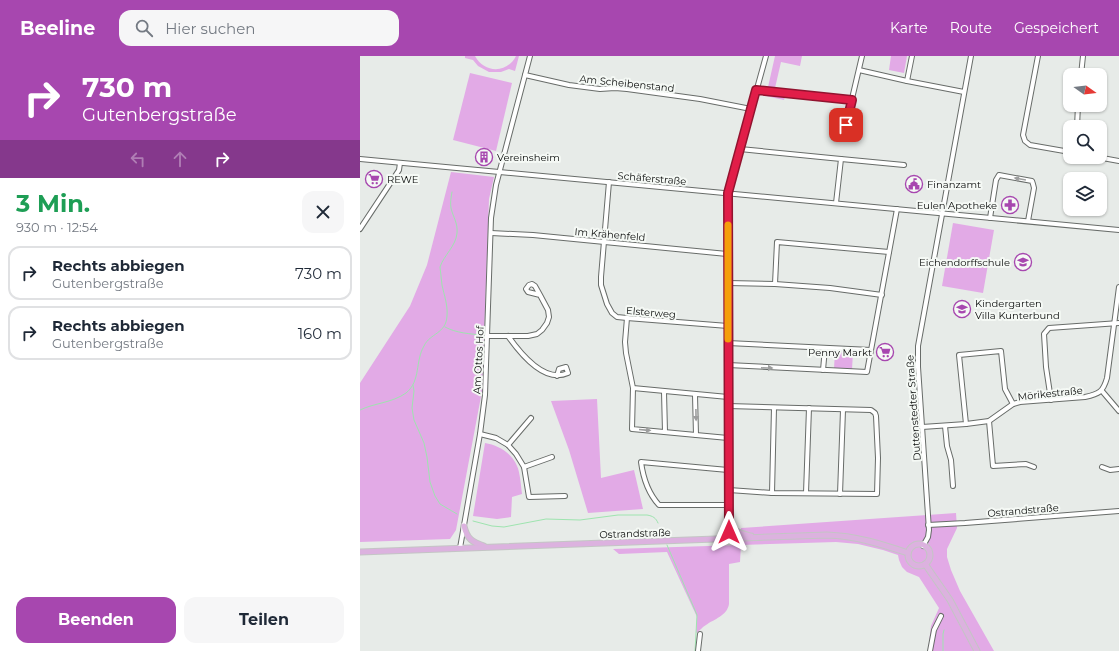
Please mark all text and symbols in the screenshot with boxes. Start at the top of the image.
search box [119,10,399,46]
text: Beeline [20,17,95,40]
icon: search [133,17,155,39]
text: Hier suchen [165,19,255,38]
text: Karte [890,19,928,37]
text: Route [950,19,992,37]
text: Gespeichert [1014,19,1099,37]
north arrow [1063,68,1107,112]
map controls [1063,68,1107,216]
text: 730 m [82,70,172,104]
icon: right [16,72,68,124]
street label: Am Scheibenstand [579,72,675,95]
text: Gutenbergstraße [82,104,237,126]
pin [829,108,863,142]
icon: arrive [835,114,857,136]
button: search [1063,120,1107,164]
building icon: Vereinsheim [474,147,494,167]
icon: left [127,148,149,170]
icon: ahead [169,148,191,170]
icon: right [211,148,233,170]
place label: Vereinsheim [497,151,560,164]
supermarket icon: REWE [364,169,384,189]
street label: Schäferstraße [617,169,687,188]
button: layers [1063,172,1107,216]
place label: REWE [387,173,419,186]
public building icon: Finanzamt [904,174,924,194]
one-way arrow [1014,176,1026,182]
place label: Finanzamt [927,178,981,191]
text: 3 Min. [16,189,90,218]
button: close [302,191,344,233]
pharmacy icon: Eulen Apotheke [1000,195,1020,215]
place label: Eulen Apotheke [917,199,997,212]
text: 930 m · 12:54 [16,219,98,235]
street label: Im Krähenfeld [574,225,646,244]
school or university icon: Eichendorffschule [1013,252,1033,272]
text: Rechts abbiegen [52,256,185,275]
place label: Eichendorffschule [919,256,1010,269]
icon: right [18,262,40,284]
text: 730 m [295,264,342,283]
text: Gutenbergstraße [52,275,164,291]
place label: Kindergarten Villa Kunterbund [975,297,1060,322]
school or university icon: Kindergarten Villa Kunterbund [952,299,972,319]
street label: Elsterweg [626,304,676,321]
text: Rechts abbiegen [52,316,185,335]
icon: right [18,322,40,344]
text: 160 m [298,324,342,343]
street label: Am Ottos Hof [470,325,487,394]
text: Gutenbergstraße [52,335,164,351]
supermarket icon: Penny Markt [875,342,895,362]
place label: Penny Markt [808,346,872,359]
street label: Duttenstedter Straße [903,355,924,461]
one-way arrow [761,364,773,371]
street label: Mörikestraße [1017,384,1083,403]
one-way arrow [693,409,699,422]
one-way arrow [638,427,651,434]
street label: Ostrandstraße [987,501,1059,520]
position arrow [708,511,750,553]
street label: Ostrandstraße [599,526,671,541]
button: Beenden [16,597,176,643]
button: Teilen [184,597,344,643]

